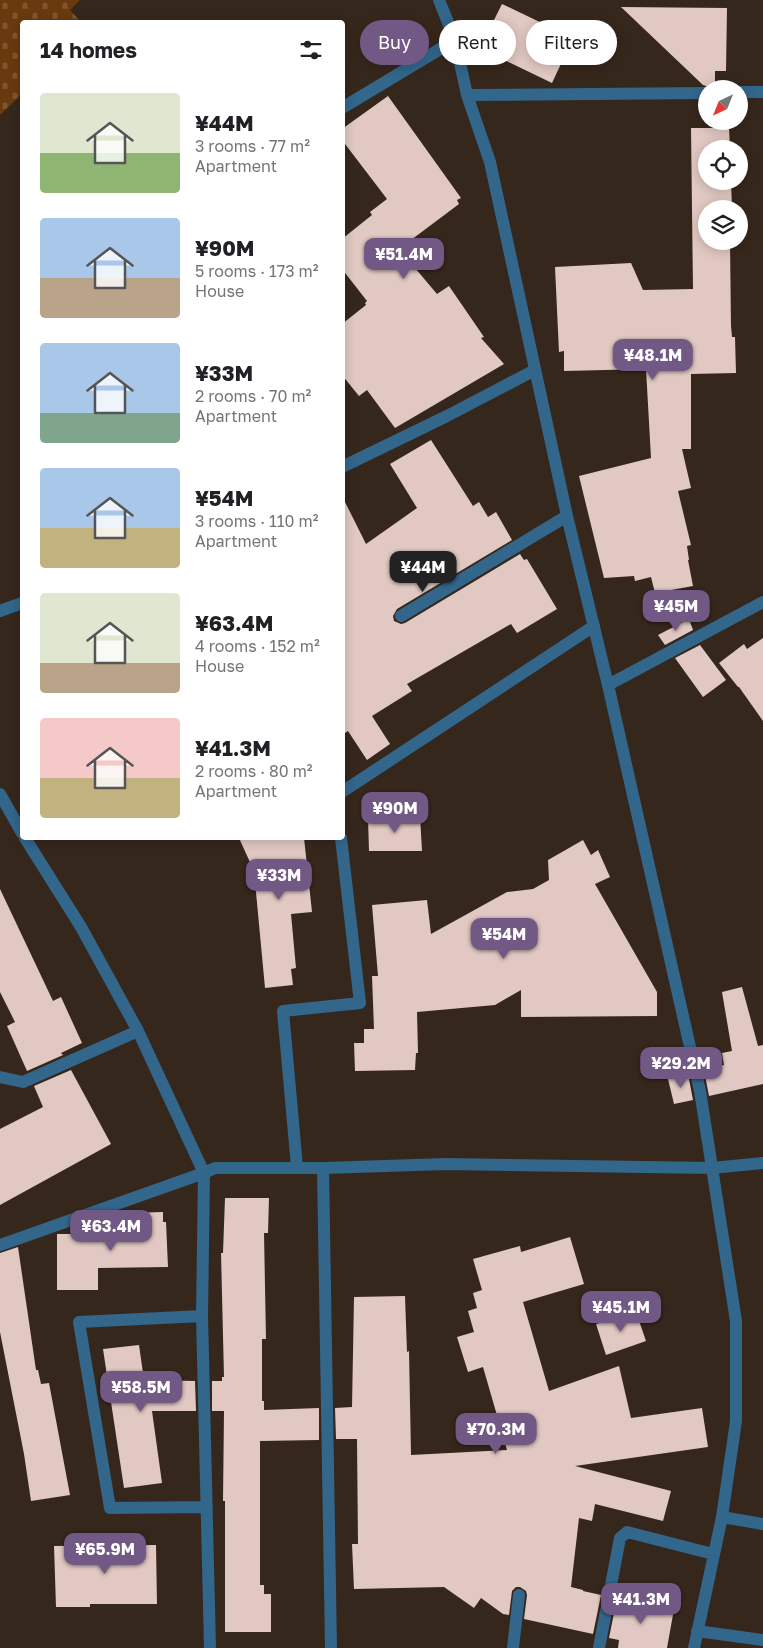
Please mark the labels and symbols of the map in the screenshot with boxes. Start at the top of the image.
north arrow [698,80,748,130]
pin: ¥51.4M [363,238,445,280]
pin: ¥48.1M [612,338,694,381]
pin: ¥44M [393,550,453,593]
pin: ¥45M [646,590,706,632]
pin: ¥90M [365,792,425,834]
pin: ¥33M [249,858,309,901]
pin: ¥54M [474,918,534,960]
pin: ¥29.2M [640,1046,722,1089]
pin: ¥63.4M [70,1210,152,1252]
pin: ¥45.1M [580,1290,662,1333]
pin: ¥58.5M [100,1370,182,1413]
pin: ¥70.3M [455,1412,537,1455]
pin: ¥65.9M [64,1532,146,1575]
pin: ¥41.3M [600,1582,682,1625]

